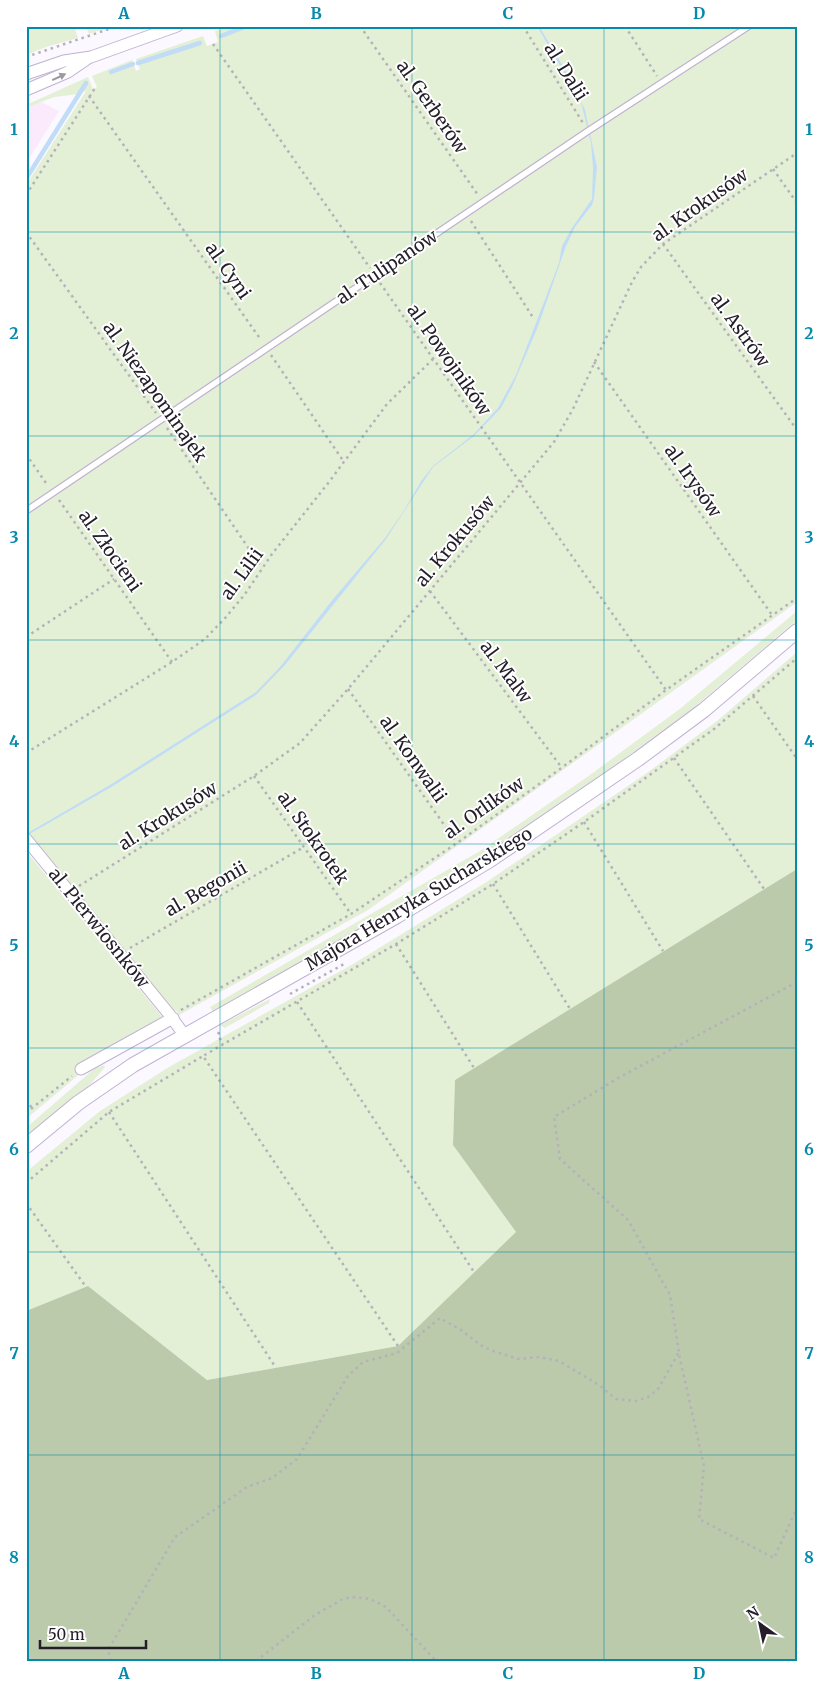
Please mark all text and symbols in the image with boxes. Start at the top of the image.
text: A [117,3,130,23]
text: B [310,3,322,23]
text: C [503,3,513,23]
text: D [693,3,705,23]
street label: al. Dalii [540,38,593,105]
street label: al. Gerberów [392,56,473,158]
one-way arrow [52,72,66,80]
text: 1 [10,119,18,139]
text: 1 [805,119,813,139]
street label: al. Krokusów [647,163,753,246]
street label: al. Tulipanów [332,224,442,309]
street label: al. Cyni [201,238,256,304]
street label: al. Astrów [706,288,775,372]
street label: al. Powojników [402,300,497,421]
street label: al. Niezapominajek [98,317,213,467]
text: 2 [9,323,19,343]
text: 2 [804,323,814,343]
street label: al. Irysów [660,440,727,522]
street label: al. Krokusów [410,490,500,591]
street label: al. Złocieni [74,505,147,596]
text: 3 [9,527,19,547]
text: 3 [804,527,814,547]
street label: al. Lilii [215,543,268,604]
street label: al. Malw [476,636,538,708]
street label: al. Konwalii [375,711,452,807]
text: 4 [9,731,19,751]
text: 4 [804,731,814,751]
street label: al. Orlików [439,771,529,844]
street label: al. Krokusów [114,776,222,855]
street label: al. Stokrotek [273,787,354,889]
street label: Majora Henryka Sucharskiego [301,822,536,976]
street label: al. Begonii [161,856,251,921]
street label: al. Pierwiosnków [44,863,155,993]
text: 5 [9,935,19,955]
text: 5 [804,935,814,955]
text: 6 [9,1139,19,1159]
text: 6 [804,1139,814,1159]
text: 7 [9,1343,19,1363]
text: 7 [804,1343,814,1363]
text: 8 [9,1547,19,1567]
text: 8 [804,1547,814,1567]
north arrow [736,1600,786,1650]
text: N [743,1603,762,1624]
scale bar [40,1617,146,1649]
text: 50 m [48,1625,85,1644]
text: A [117,1663,130,1683]
text: B [310,1663,322,1683]
text: C [503,1663,513,1683]
text: D [693,1663,705,1683]

